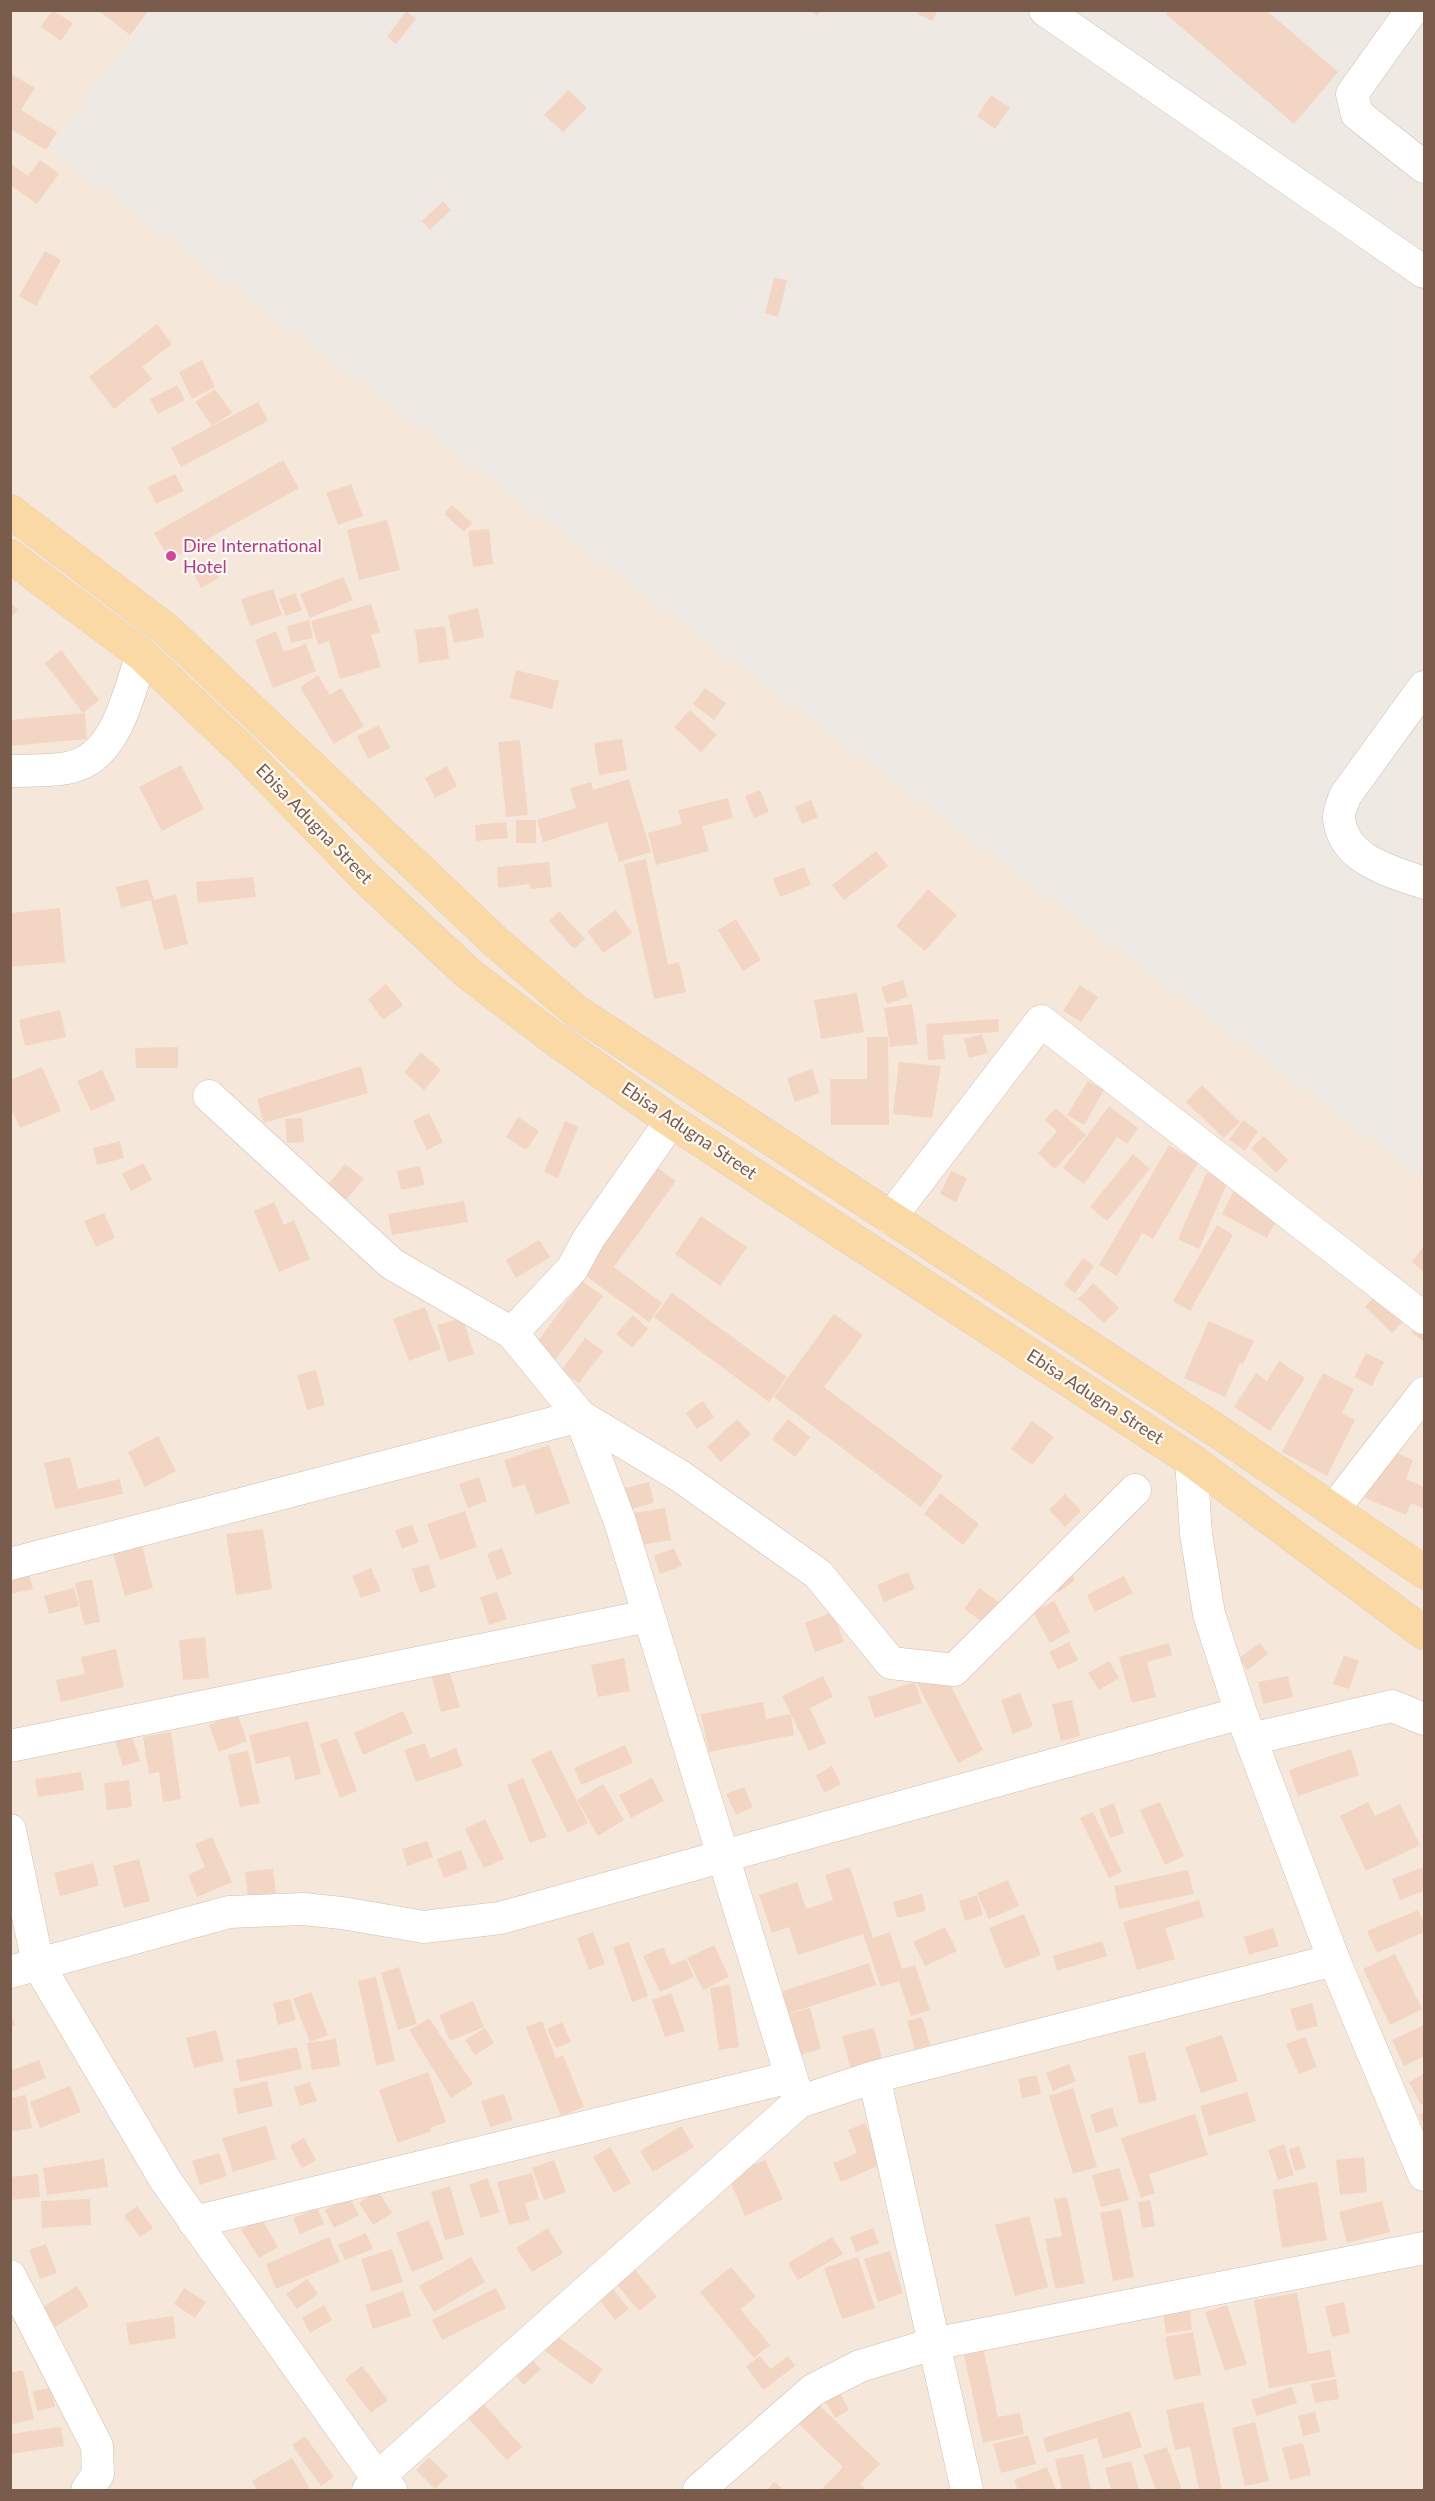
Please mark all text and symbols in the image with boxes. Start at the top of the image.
place label: Dire International Hotel [183,535,322,578]
marker: Dire International Hotel [164,549,178,563]
street label: Ebisa Adugna Street [251,759,377,889]
street label: Ebisa Adugna Street [617,1078,761,1184]
street label: Ebisa Adugna Street [1023,1345,1167,1449]

